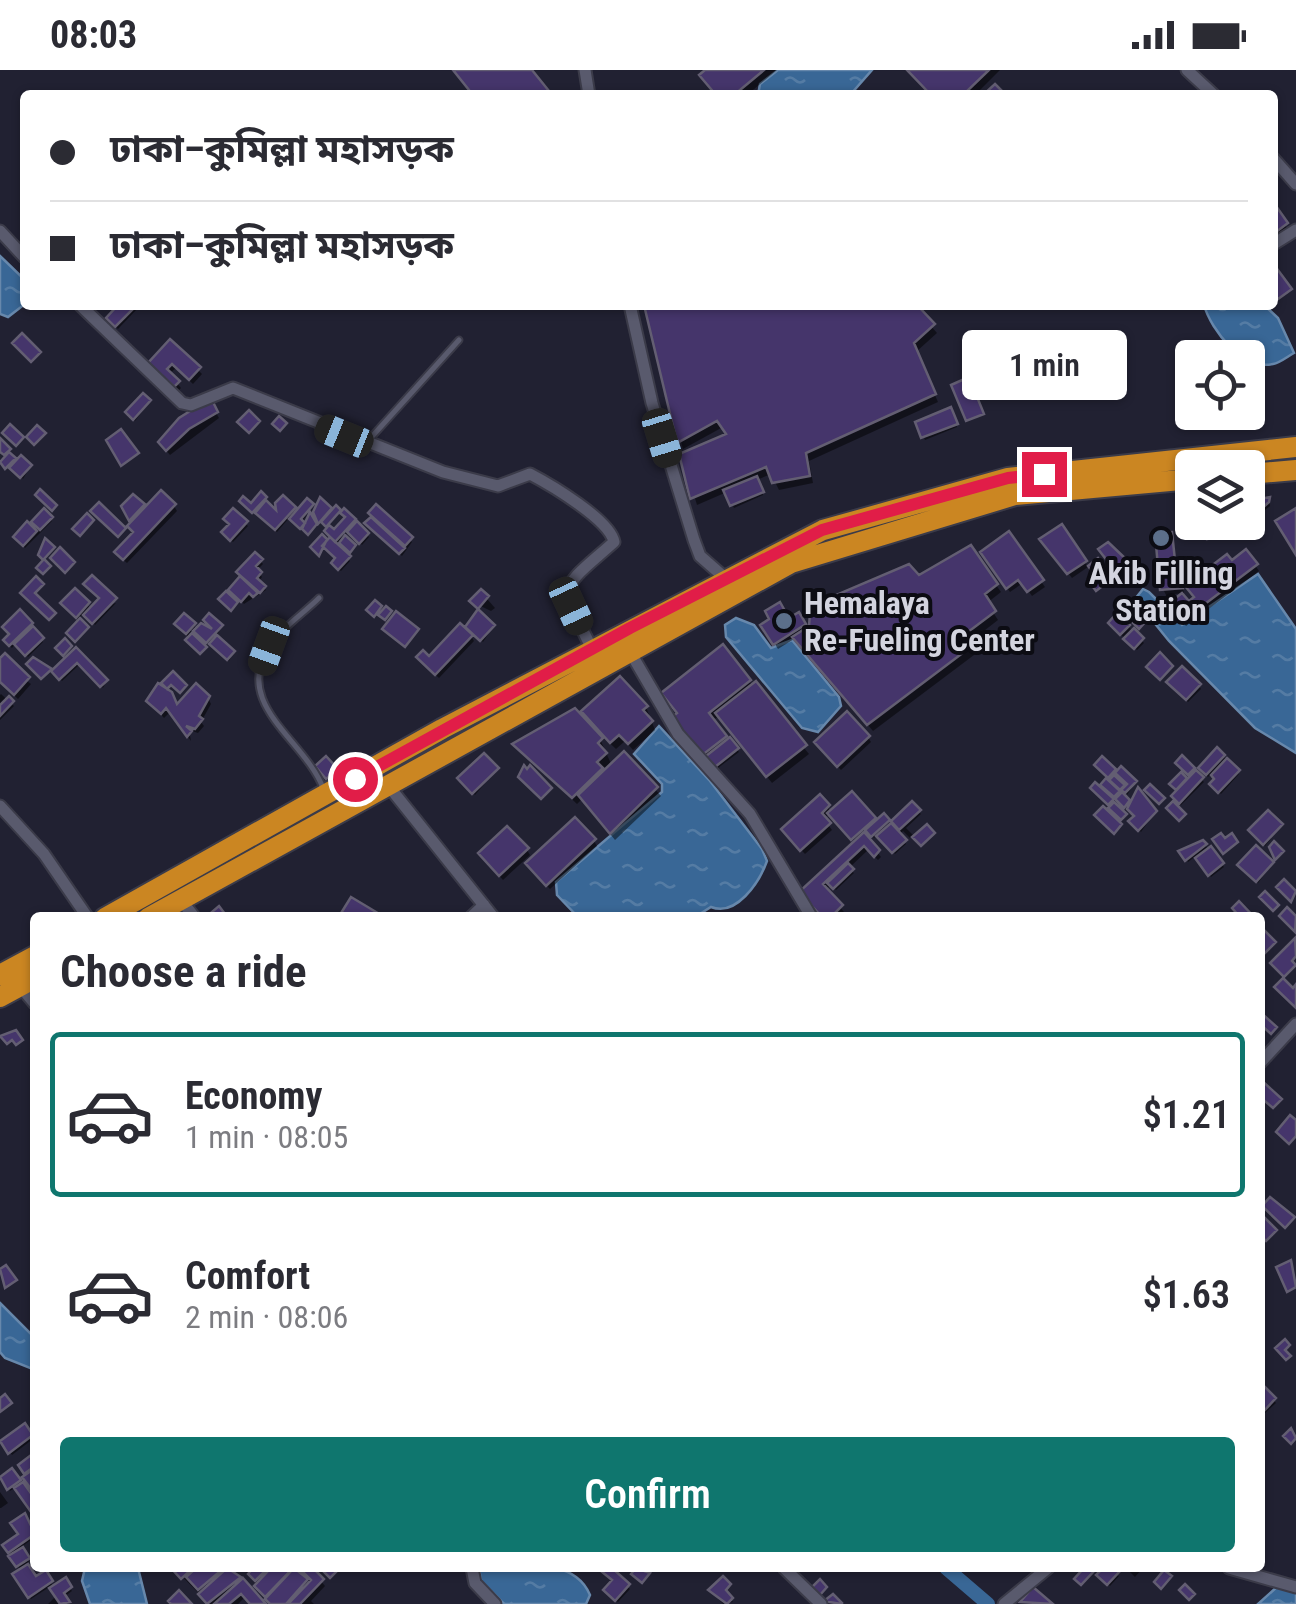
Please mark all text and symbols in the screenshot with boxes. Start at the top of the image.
text: 08:03 [50,13,137,57]
text: ঢাকা–কুমিল্লা মহাসড়ক [110,127,454,171]
text: ঢাকা–কুমিল্লা মহাসড়ক [110,223,454,267]
callout: 1 min [962,329,1126,399]
map controls [1175,340,1265,540]
button: locate [1175,340,1265,430]
text: 1 min [1009,346,1080,384]
car [639,405,685,471]
car [311,411,377,461]
button: layers [1175,450,1265,540]
route end [1022,452,1067,497]
marker: Akib Filling Station [1150,527,1172,549]
place label: Akib Filling Station [1088,554,1234,629]
car [545,572,597,640]
place label: Hemalaya Re-Fueling Center [804,584,1035,659]
marker: Hemalaya Re-Fueling Center [773,610,795,632]
car [245,613,293,679]
route start [333,757,378,802]
text: Choose a ride [60,945,307,998]
icon: car [65,1070,155,1160]
text: Economy [185,1074,322,1118]
text: $1.21 [1143,1093,1230,1137]
text: 1 min · 08:05 [185,1118,348,1156]
icon: car [65,1250,155,1340]
text: Comfort [185,1254,310,1298]
text: $1.63 [1143,1273,1230,1317]
text: 2 min · 08:06 [185,1298,348,1336]
button: Confirm [60,1437,1235,1552]

